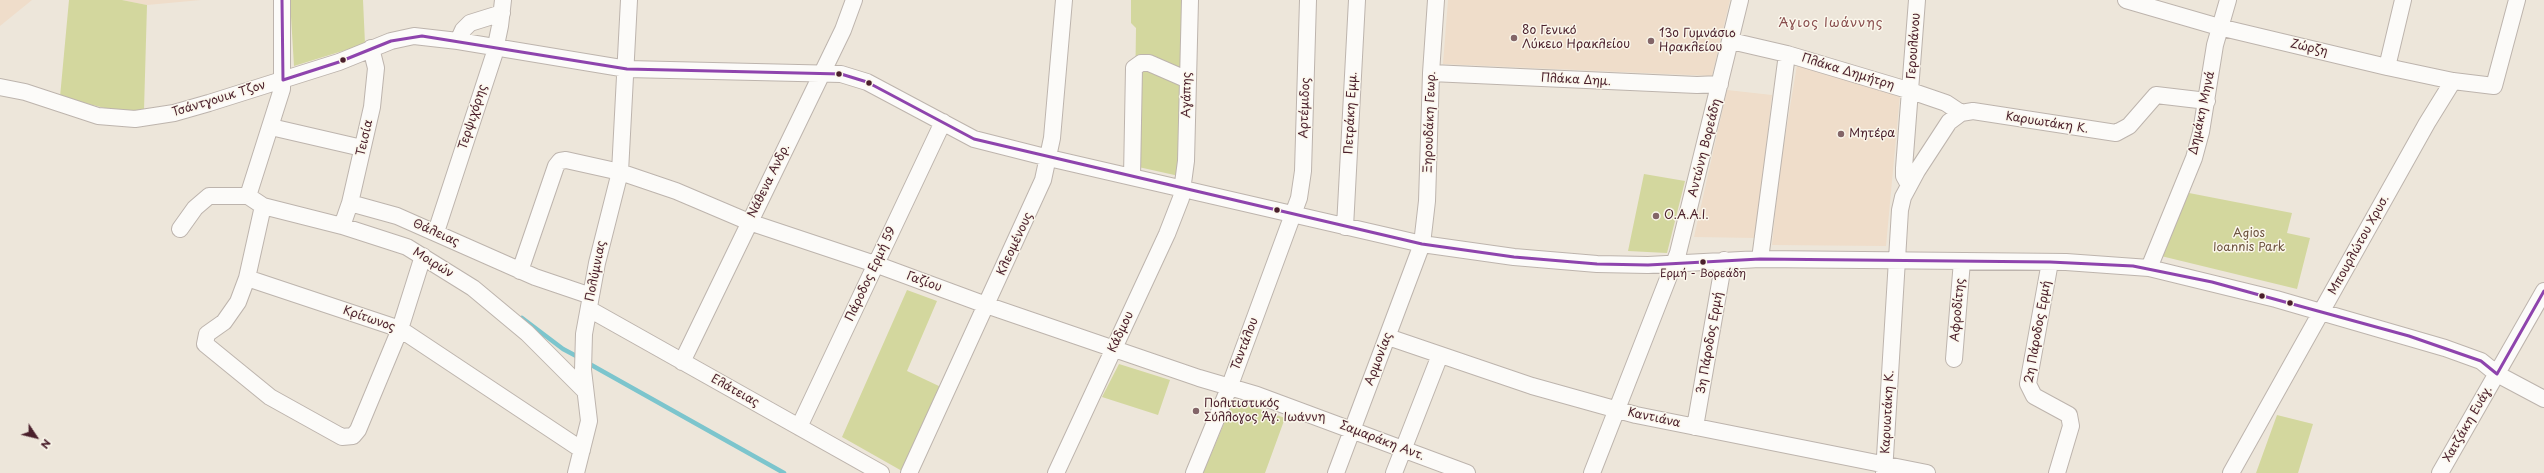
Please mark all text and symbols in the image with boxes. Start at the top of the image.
street label: Γερουλάνου [1904,12,1924,80]
district label: Άγιος Ιωάννης [1779,15,1883,31]
place label: 8ο Γενικό Λύκειο Ηρακλείου [1522,24,1630,52]
place label: 13o Γυμνάσιο Ηρακλείου [1659,27,1736,55]
marker: 8ο Γενικό Λύκειο Ηρακλείου [1509,33,1519,43]
marker: 13o Γυμνάσιο Ηρακλείου [1646,36,1656,46]
street label: Ζώρζη [2289,37,2329,59]
street label: Πλάκα Δημήτρη [1800,51,1896,93]
unlabelled marker [338,55,348,65]
unlabelled marker [834,69,844,79]
street label: Δημάκη Μηνά [2186,70,2218,156]
street label: Πετράκη Εμμ. [1342,71,1360,155]
street label: Ξηρουδάκη Γεωρ. [1421,71,1439,173]
street label: Πλάκα Δημ. [1540,71,1612,89]
street label: Αγάπης [1179,72,1195,118]
street label: Αρτέμιδος [1297,77,1313,139]
street label: Τσάντγουικ Τζον [170,78,268,120]
unlabelled marker [864,78,874,88]
street label: Τερψιχόρης [456,83,490,151]
street label: Αντώνη Βορεάδη [1686,97,1724,199]
street label: Καρυωτάκη Κ. [2005,109,2089,137]
street label: Τεισία [354,118,376,158]
place label: Μητέρα [1849,127,1895,141]
marker: Μητέρα [1836,129,1846,139]
street label: Νάθενα Ανδρ. [745,142,793,220]
street label: Μπουρλώτου Χρυσ. [2326,193,2392,297]
unlabelled marker [1272,205,1282,215]
place label: Ο.Α.Α.Ι. [1664,209,1709,223]
street label: Κλεομένους [994,210,1036,278]
marker: Ο.Α.Α.Ι. [1651,211,1661,221]
street label: Θάλειας [411,216,461,250]
street label: Πάροδος Ερμή 59 [843,224,899,324]
park label: Agios Ioannis Park [2213,227,2285,255]
street label: Πολύμνιας [583,239,609,303]
street label: Μοιρών [410,245,456,281]
marker: Ερμή - Βορεάδη [1698,257,1708,267]
place label: Ερμή - Βορεάδη [1660,267,1746,281]
street label: Γαζίου [904,269,944,295]
street label: Αφροδίτης [1948,278,1968,342]
street label: 2η Πάροδος Ερμή [2022,280,2054,384]
street label: 3η Πάροδος Ερμή [1694,291,1726,395]
unlabelled marker [2257,291,2267,301]
unlabelled marker [2285,298,2295,308]
street label: Κρίτωνος [341,303,397,335]
street label: Κάδμου [1105,309,1137,355]
street label: Ταντάλου [1228,316,1262,372]
street label: Αρμονίας [1362,330,1396,388]
street label: Καρυωτάκη Κ. [1879,370,1897,454]
street label: Ελάτειας [708,372,762,410]
street label: Χατζάκη Ευάγ. [2440,383,2496,465]
place label: Πολιτιστικός Σύλλογος Άγ. Ιωάννη [1204,397,1325,425]
street label: Καντιάνα [1626,405,1682,431]
marker: Πολιτιστικός Σύλλογος Άγ. Ιωάννη [1191,406,1201,416]
north arrow [16,417,56,457]
street label: Σαμαράκη Αντ. [1337,418,1427,464]
text: N [37,436,56,453]

